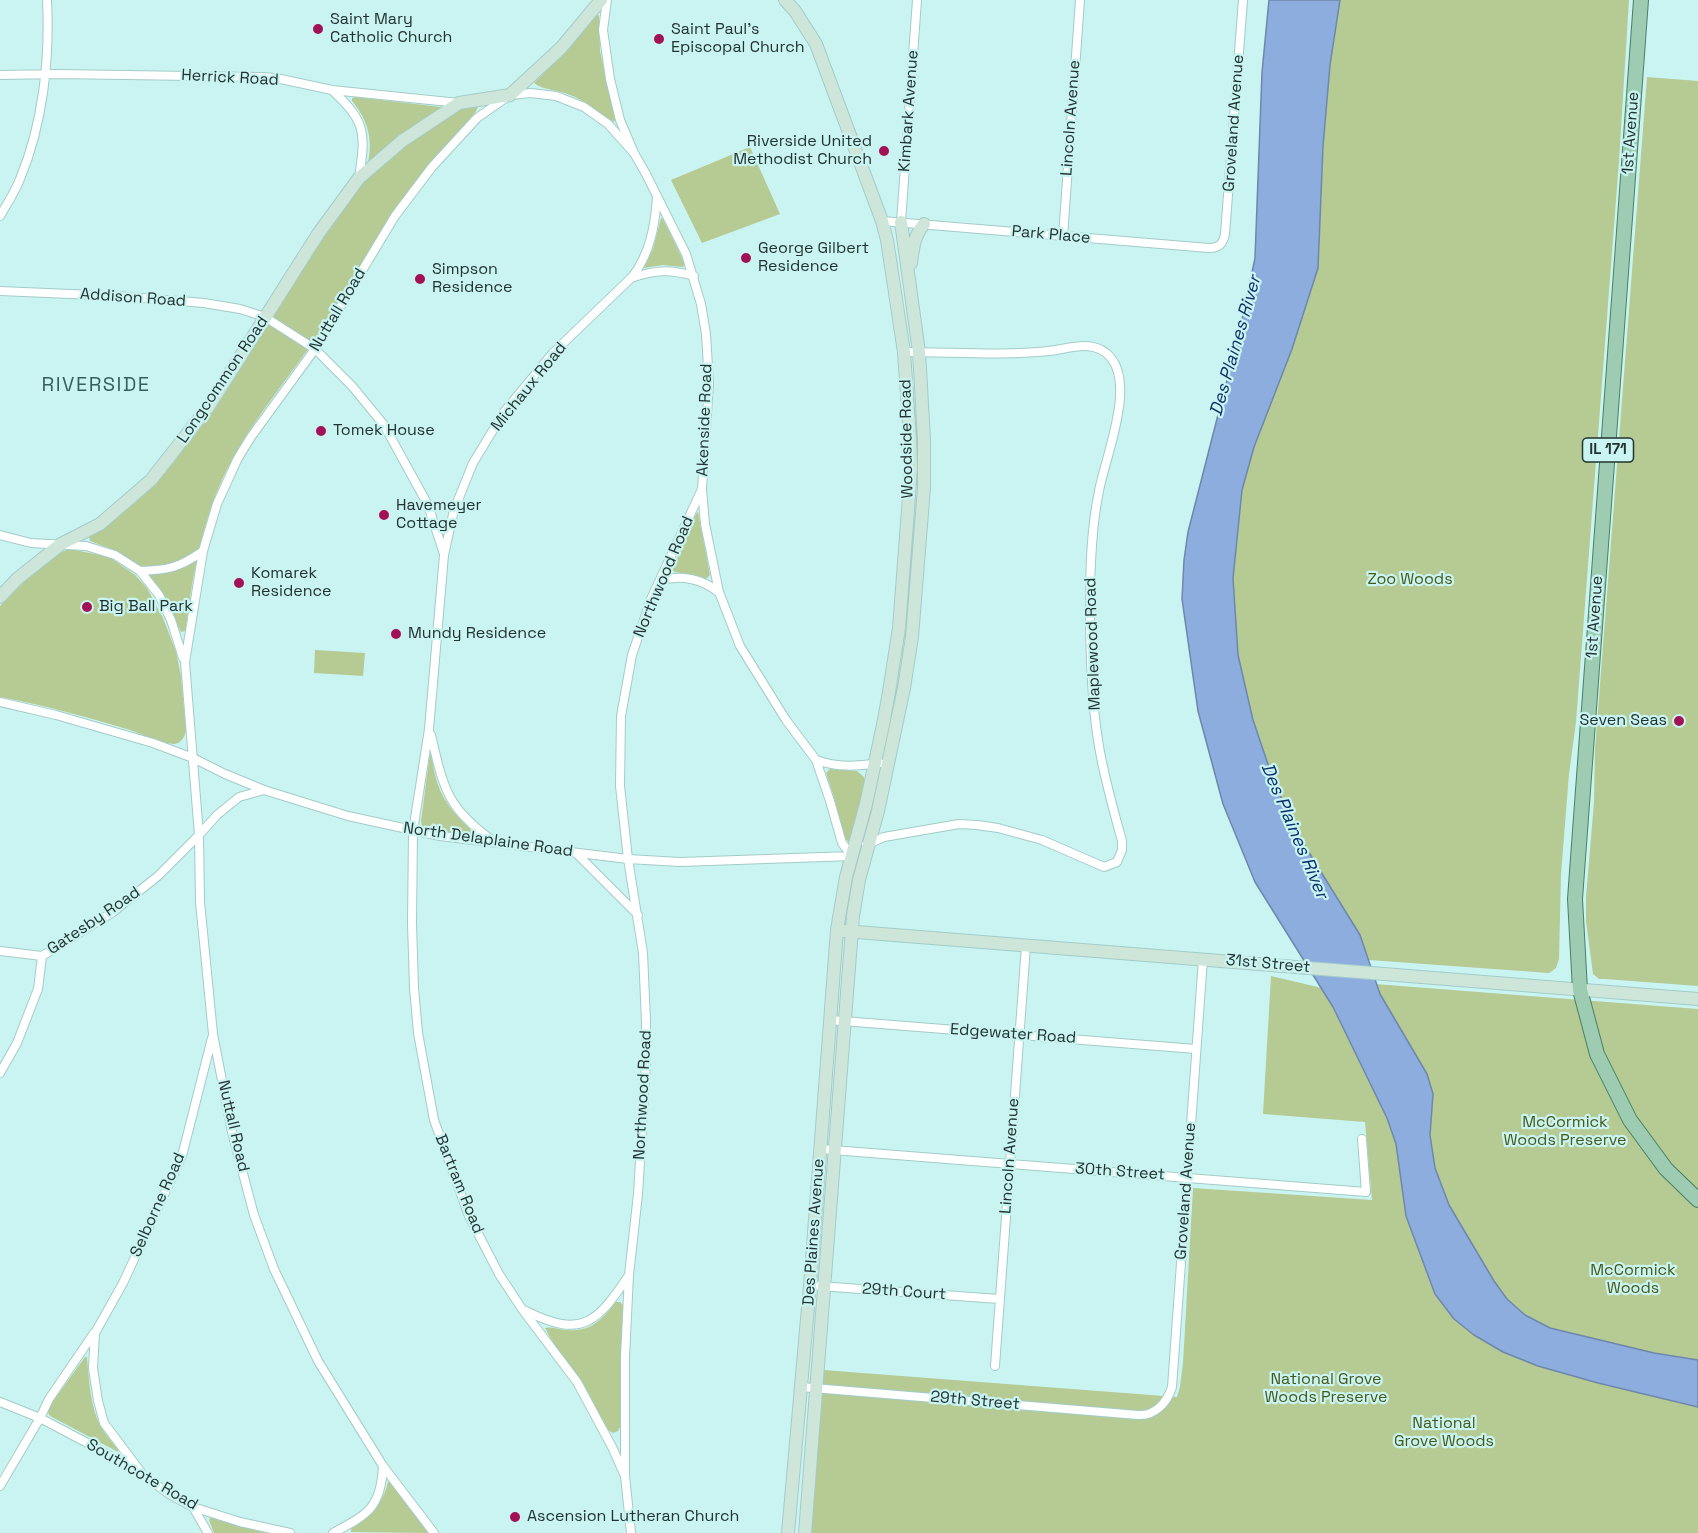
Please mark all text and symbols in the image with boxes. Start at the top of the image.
place label: Saint Mary Catholic Church [330,10,452,48]
place label: Saint Paul's Episcopal Church [671,20,805,58]
marker: Saint Mary Catholic Church [311,22,325,36]
marker: Saint Paul's Episcopal Church [652,32,666,46]
street label: Kimbark Avenue [895,49,923,173]
street label: Groveland Avenue [1220,54,1248,192]
street label: Lincoln Avenue [1057,59,1085,177]
street label: Herrick Road [181,66,279,90]
street label: 1st Avenue [1619,91,1643,175]
place label: Riverside United Methodist Church [733,132,872,170]
marker: Riverside United Methodist Church [877,144,891,158]
street label: Park Place [1011,222,1091,248]
place label: George Gilbert Residence [758,239,869,277]
marker: George Gilbert Residence [739,251,753,265]
place label: Simpson Residence [432,260,513,298]
street label: Nuttall Road [306,265,370,355]
marker: Simpson Residence [413,272,427,286]
water label: Des Plaines River [1206,273,1266,419]
street label: Addison Road [79,285,187,311]
street label: Longcommon Road [173,313,273,447]
street label: Michaux Road [487,339,571,435]
street label: Akenside Road [693,363,717,477]
district label: RIVERSIDE [42,374,150,398]
street label: Woodside Road [896,379,918,499]
place label: Tomek House [333,421,435,441]
marker: Tomek House [314,424,328,438]
road number: IL 171 [1582,438,1634,462]
place label: Havemeyer Cottage [396,496,482,534]
marker: Havemeyer Cottage [377,508,391,522]
street label: Northwood Road [630,514,698,640]
place label: Komarek Residence [251,564,332,602]
park label: Zoo Woods [1367,570,1453,590]
street label: 1st Avenue [1583,575,1607,659]
marker: Komarek Residence [232,576,246,590]
street label: Maplewood Road [1081,577,1105,711]
place label: Big Ball Park [99,597,193,617]
marker: Big Ball Park [80,600,94,614]
place label: Mundy Residence [408,624,546,644]
marker: Mundy Residence [389,627,403,641]
place label: Seven Seas [1580,711,1667,731]
marker: Seven Seas [1672,714,1686,728]
water label: Des Plaines River [1256,760,1332,902]
street label: North Delaplaine Road [402,819,574,861]
street label: Gatesby Road [44,883,144,959]
street label: 31st Street [1225,951,1311,977]
street label: Edgewater Road [949,1020,1077,1048]
street label: Northwood Road [630,1030,656,1160]
street label: Nuttall Road [213,1078,253,1174]
street label: Lincoln Avenue [996,1097,1024,1215]
park label: McCormick Woods Preserve [1504,1113,1626,1151]
street label: Groveland Avenue [1172,1122,1200,1260]
street label: Bartram Road [430,1132,488,1236]
street label: Selborne Road [126,1150,190,1260]
street label: Des Plaines Avenue [799,1158,829,1306]
street label: 30th Street [1074,1159,1166,1185]
park label: McCormick Woods [1590,1261,1676,1299]
street label: 29th Court [861,1279,947,1305]
park label: National Grove Woods Preserve [1265,1370,1387,1408]
street label: 29th Street [930,1388,1020,1414]
park label: National Grove Woods [1394,1414,1494,1452]
street label: Southcote Road [83,1435,201,1515]
place label: Ascension Lutheran Church [527,1507,739,1527]
marker: Ascension Lutheran Church [508,1510,522,1524]

